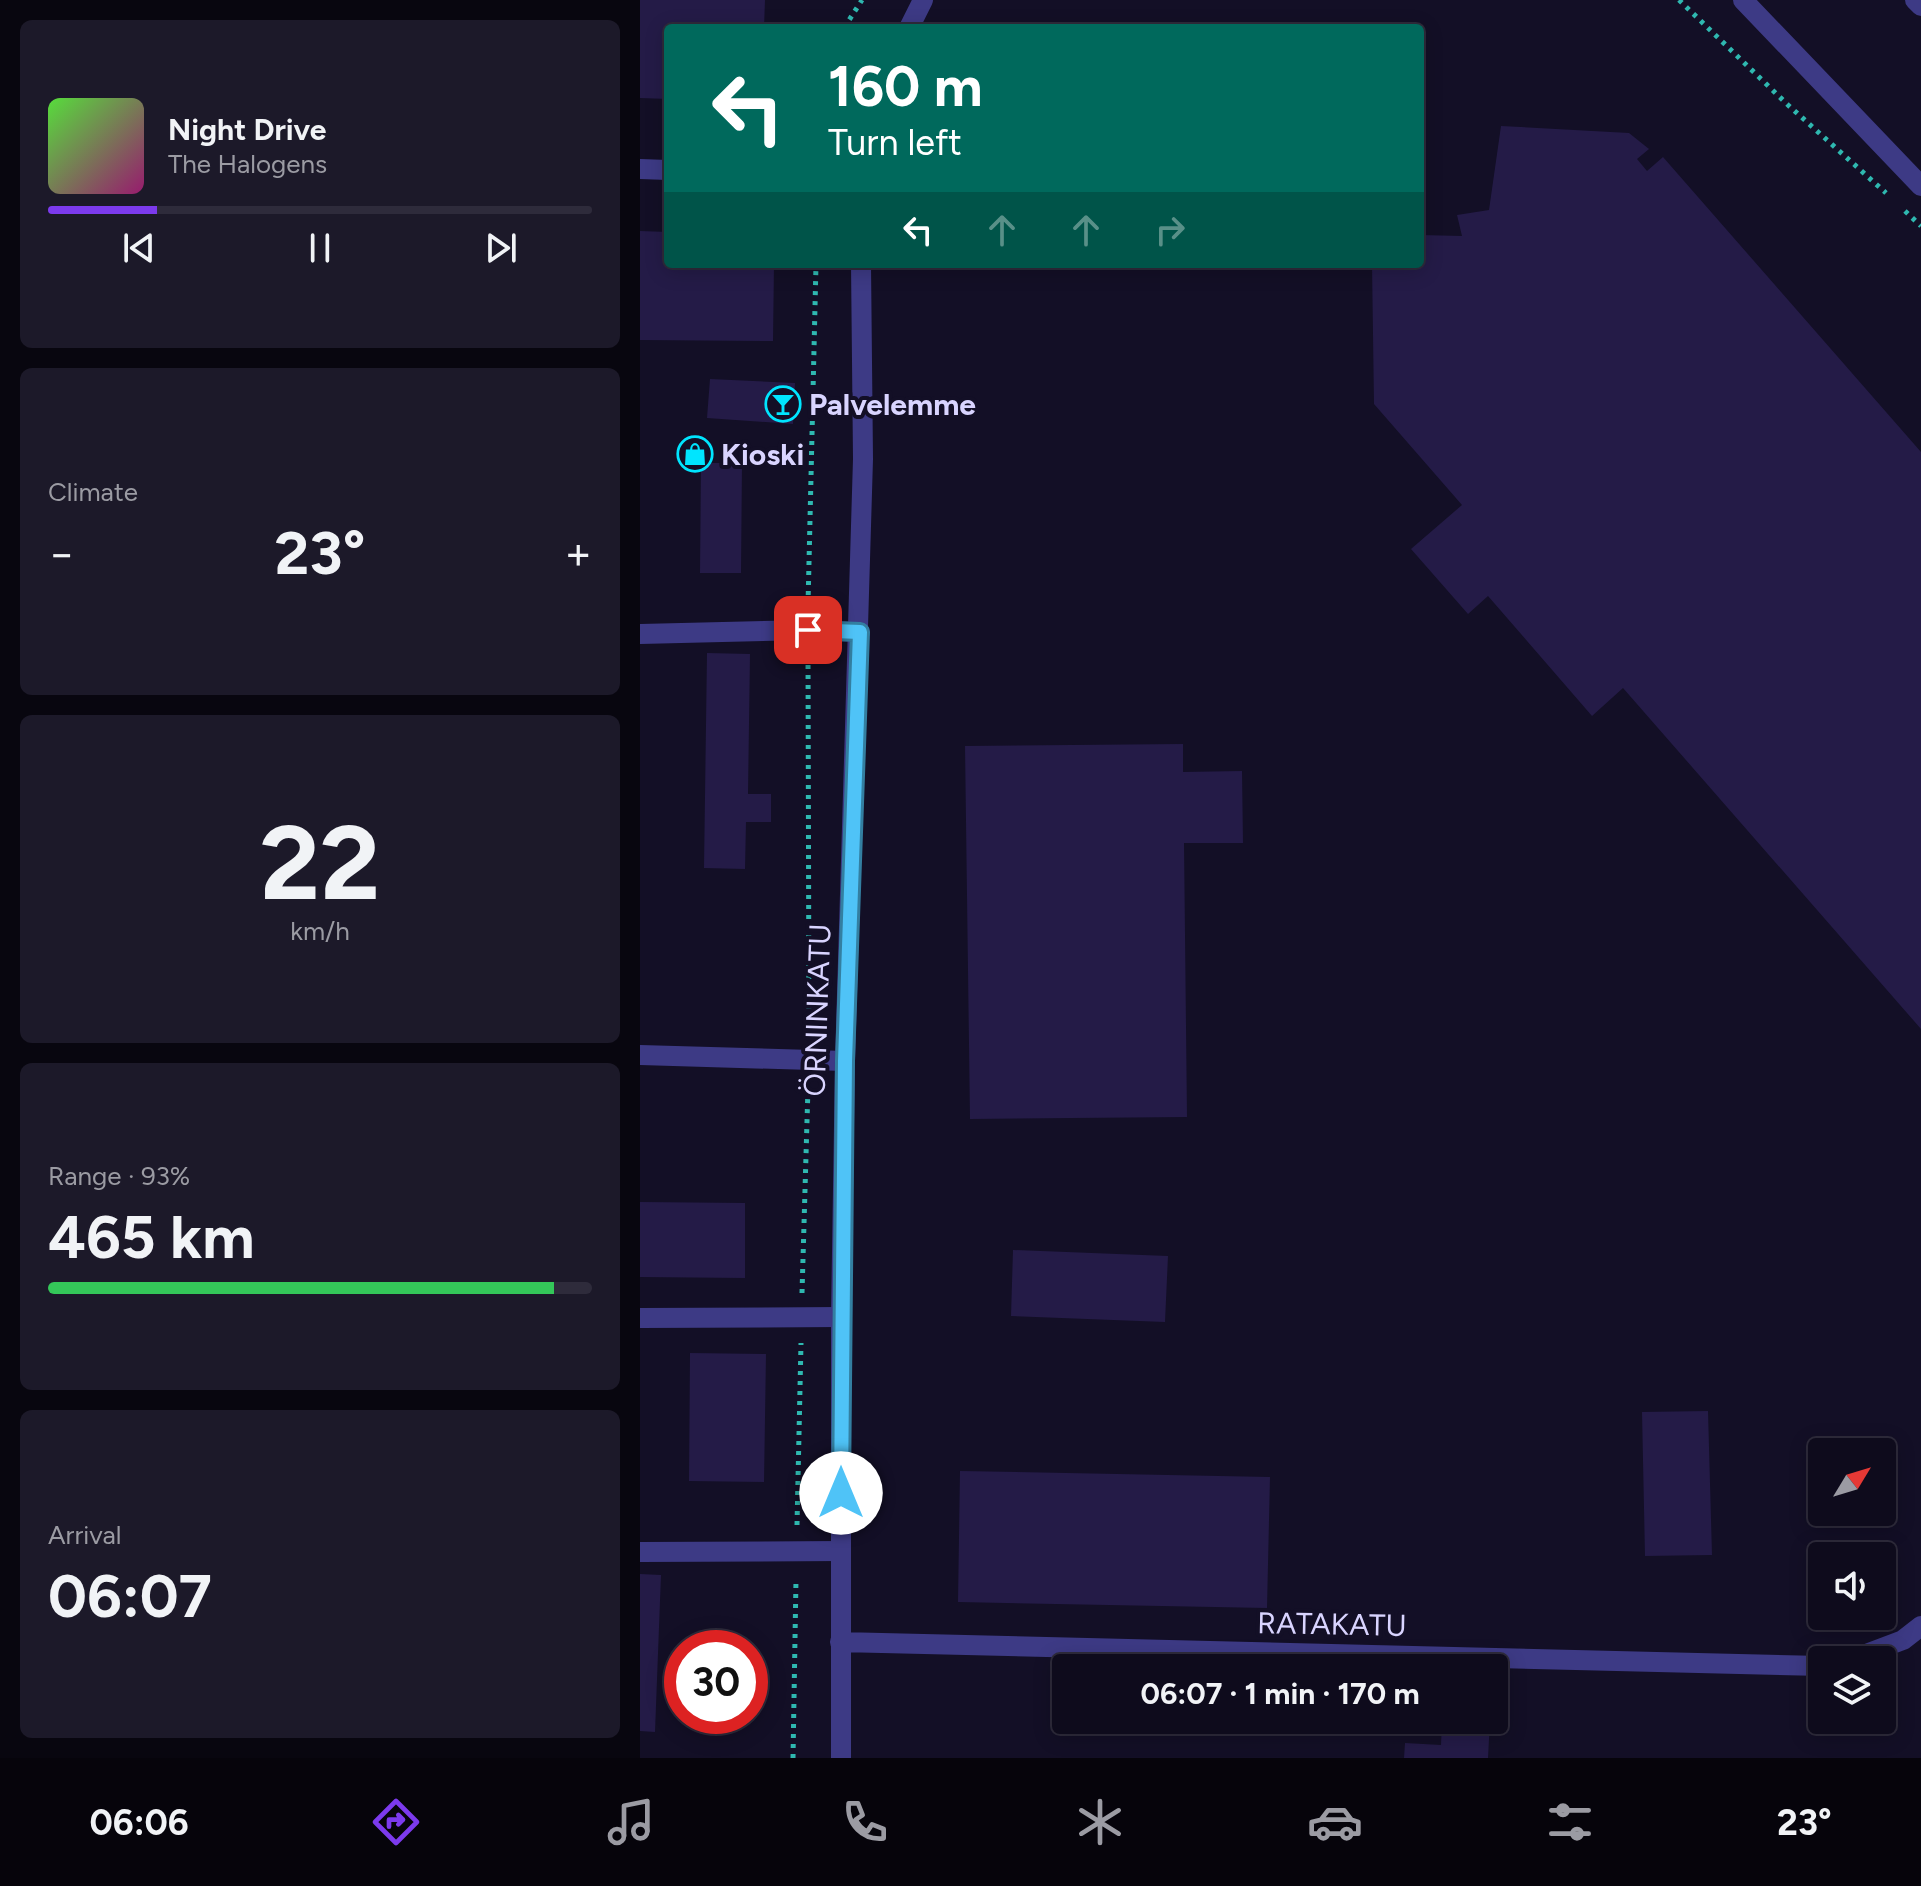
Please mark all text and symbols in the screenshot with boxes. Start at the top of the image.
text: 160 m [828,53,983,120]
icon: left [696,56,800,160]
text: Night Drive [168,111,326,148]
text: Turn left [828,121,962,164]
text: The Halogens [168,148,327,180]
icon: left [896,208,940,252]
icon: ahead [980,208,1024,252]
icon: ahead [1064,208,1108,252]
icon: right [1148,208,1192,252]
icon: previous [117,226,161,270]
icon: pause [298,226,342,270]
icon: next [479,226,523,270]
bar icon: Palvelemme [764,385,802,423]
place label: Palvelemme [809,386,976,423]
shop icon: Kioski [676,435,714,473]
place label: Kioski [721,436,804,473]
text: Climate [48,476,138,508]
text: 23° [275,517,365,589]
text: − [48,527,75,580]
text: + [565,527,592,580]
pin [774,596,842,664]
icon: arrive [786,608,830,652]
text: 22 [260,800,380,925]
text: km/h [290,915,350,947]
street label: ÖRNINKATU [795,923,839,1097]
text: Range · 93% [48,1160,190,1192]
text: 465 km [48,1201,255,1273]
north arrow [1808,1438,1896,1526]
map controls [1808,1438,1896,1734]
position arrow [799,1451,883,1535]
text: Arrival [48,1519,121,1551]
button: sound [1808,1542,1896,1630]
text: 06:07 [48,1560,212,1632]
street label: RATAKATU [1257,1604,1407,1644]
speed limit sign: 30 [664,1630,768,1734]
button: layers [1808,1646,1896,1734]
text: 06:07 · 1 min · 170 m [1140,1675,1420,1712]
icon: directions [368,1794,424,1850]
icon: music [603,1794,659,1850]
icon: phone [837,1794,893,1850]
icon: climate [1072,1794,1128,1850]
icon: car [1307,1794,1363,1850]
icon: filters [1542,1794,1598,1850]
text: 06:06 [89,1801,189,1844]
text: 23° [1777,1801,1832,1844]

